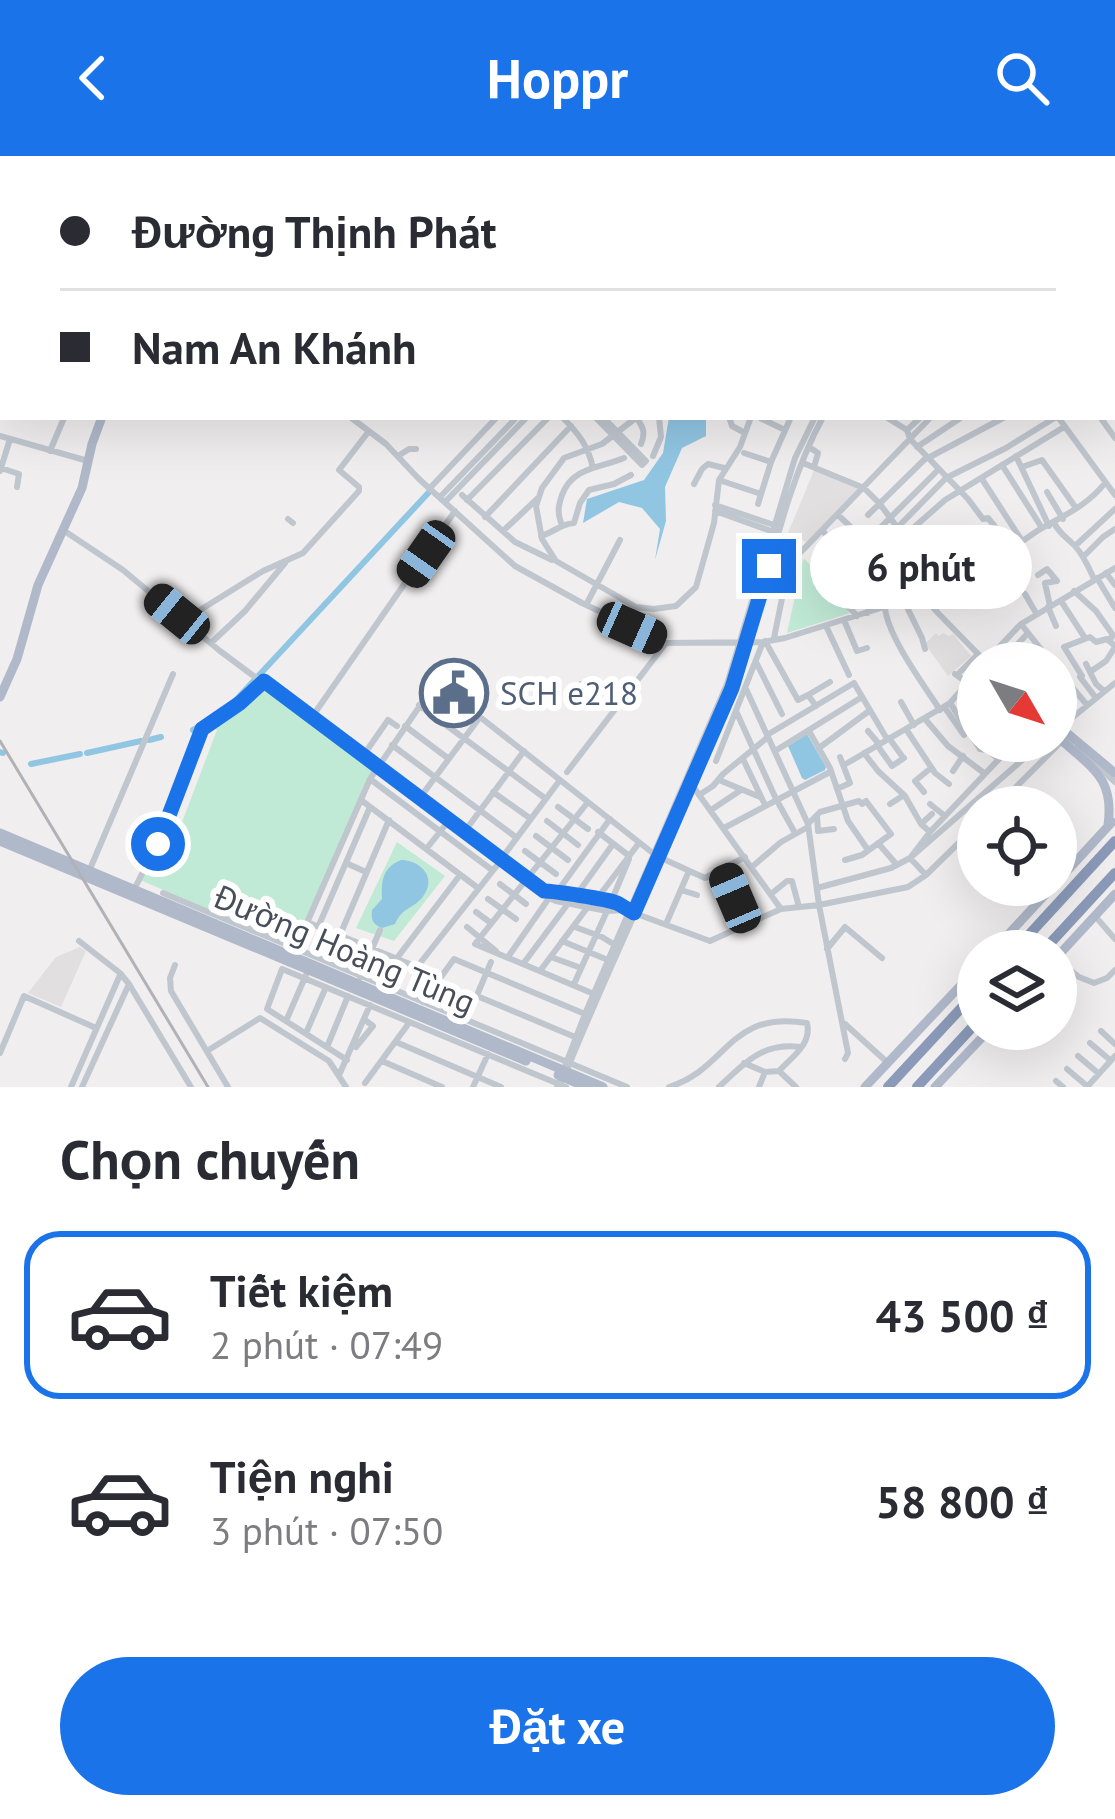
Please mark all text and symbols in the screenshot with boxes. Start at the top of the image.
text: Hoppr [487,43,628,113]
icon: back [60,45,126,111]
icon: search [989,45,1055,111]
text: Đường Thịnh Phát [132,202,496,260]
text: Nam An Khánh [132,318,417,376]
car [391,514,461,594]
callout: 6 phút [811,524,1033,608]
route end [742,539,796,593]
text: 6 phút [867,541,975,592]
car [138,577,216,651]
car [592,597,672,659]
north arrow [957,642,1077,762]
map controls [957,642,1077,1050]
public building icon: SCH e218 [419,658,489,728]
place label: SCH e218 [500,671,638,714]
button: locate [957,786,1077,906]
route start [131,817,185,871]
car [704,858,766,938]
street label: Đường Hoàng Tùng [207,874,482,1023]
button: layers [957,930,1077,1050]
text: Chọn chuyến [60,1124,360,1194]
icon: car [66,1261,174,1369]
text: Tiết kiệm [210,1261,393,1319]
text: 43 500 ₫ [876,1286,1049,1344]
text: 2 phút · 07:49 [210,1319,443,1370]
icon: car [66,1447,174,1555]
text: Tiện nghi [210,1447,394,1505]
text: 58 800 ₫ [876,1472,1049,1530]
text: 3 phút · 07:50 [210,1505,443,1556]
button: Đặt xe [60,1657,1055,1795]

